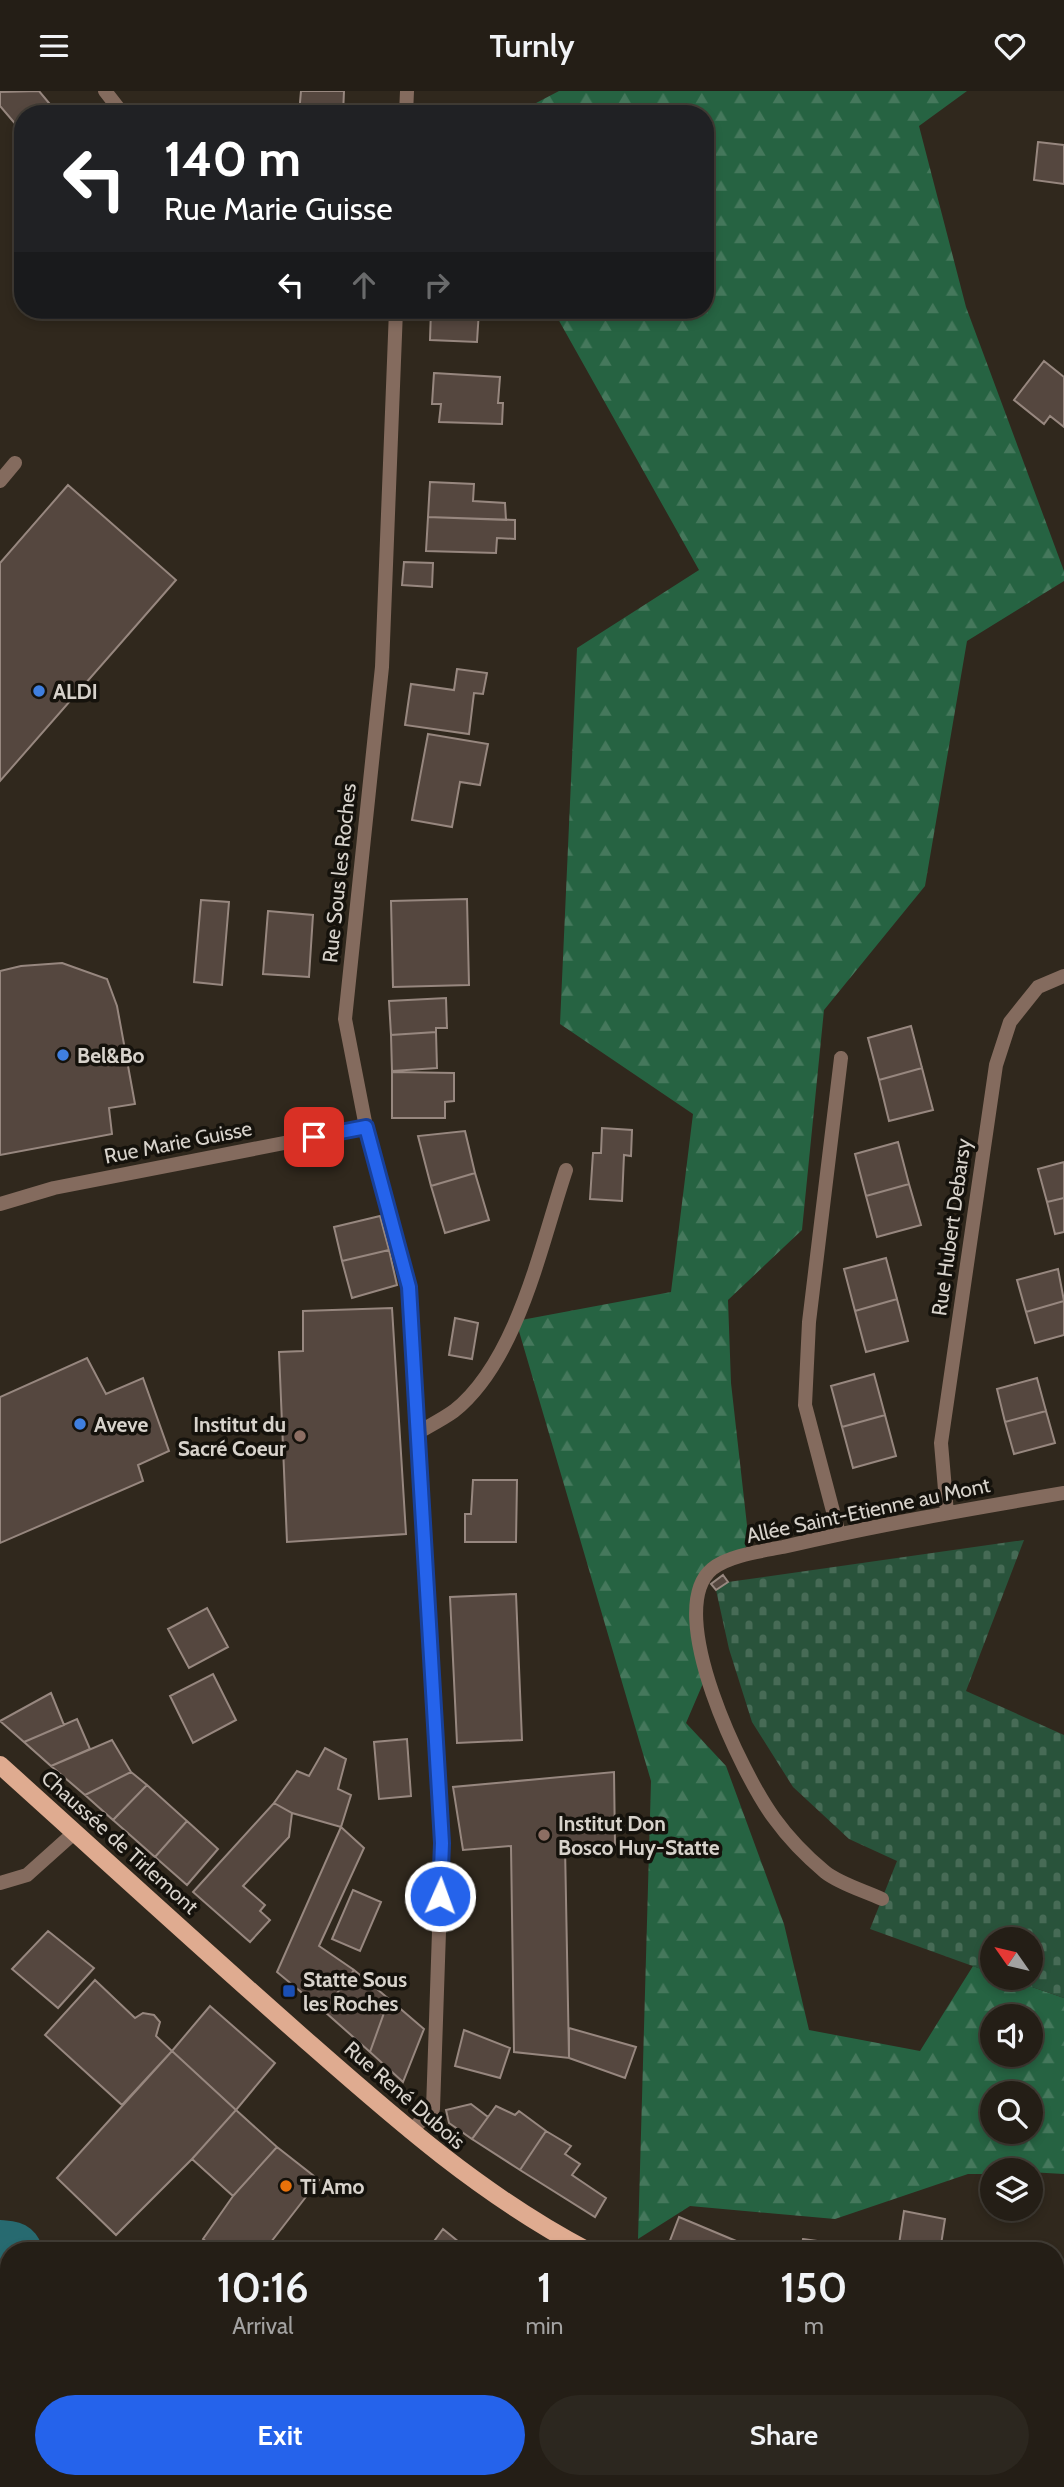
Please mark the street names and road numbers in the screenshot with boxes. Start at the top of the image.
street label: Rue Sous les Roches [317,782,361,964]
street label: Rue Marie Guisse [102,1115,254,1169]
street label: Rue Hubert Debarsy [926,1136,976,1317]
street label: Allée Saint-Etienne au Mont [744,1472,992,1548]
street label: Chaussée de Tirlemont [36,1765,204,1919]
street label: Rue René Dubois [340,2036,471,2154]

